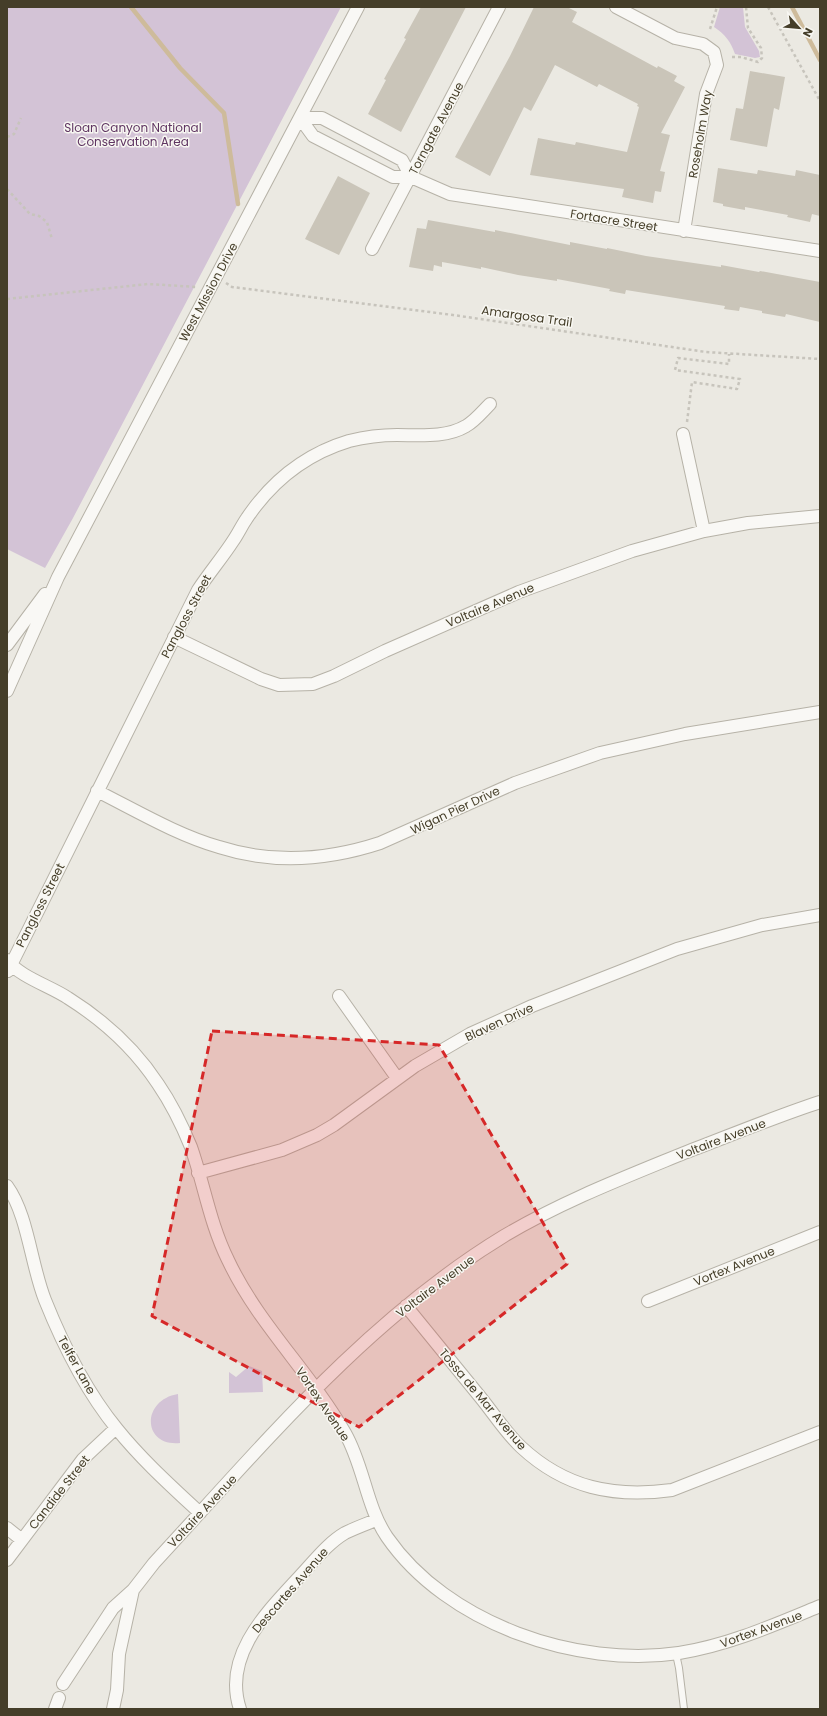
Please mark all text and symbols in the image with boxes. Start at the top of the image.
north arrow [779,8,819,48]
text: N [799,25,817,40]
street label: Torngate Avenue [404,79,468,177]
street label: Roseholm Way [684,88,716,179]
park label: Sloan Canyon National Conservation Area [64,119,202,150]
street label: Fortacre Street [569,205,659,235]
street label: West Mission Drive [175,239,241,345]
street label: Amargosa Trail [481,301,573,331]
street label: Pangloss Street [157,571,215,661]
street label: Voltaire Avenue [443,579,537,631]
street label: Wigan Pier Drive [408,782,502,838]
street label: Pangloss Street [11,860,69,950]
street label: Blaven Drive [462,999,536,1045]
street label: Voltaire Avenue [674,1114,768,1164]
street label: Vortex Avenue [691,1242,777,1290]
street label: Voltaire Avenue [392,1251,478,1321]
street label: Telfer Lane [54,1333,100,1397]
street label: Tossa de Mar Avenue [435,1345,531,1453]
street label: Vortex Avenue [292,1364,354,1444]
street label: Candide Street [25,1451,93,1533]
street label: Voltaire Avenue [164,1471,240,1551]
street label: Descartes Avenue [248,1544,332,1636]
street label: Vortex Avenue [718,1606,804,1652]

